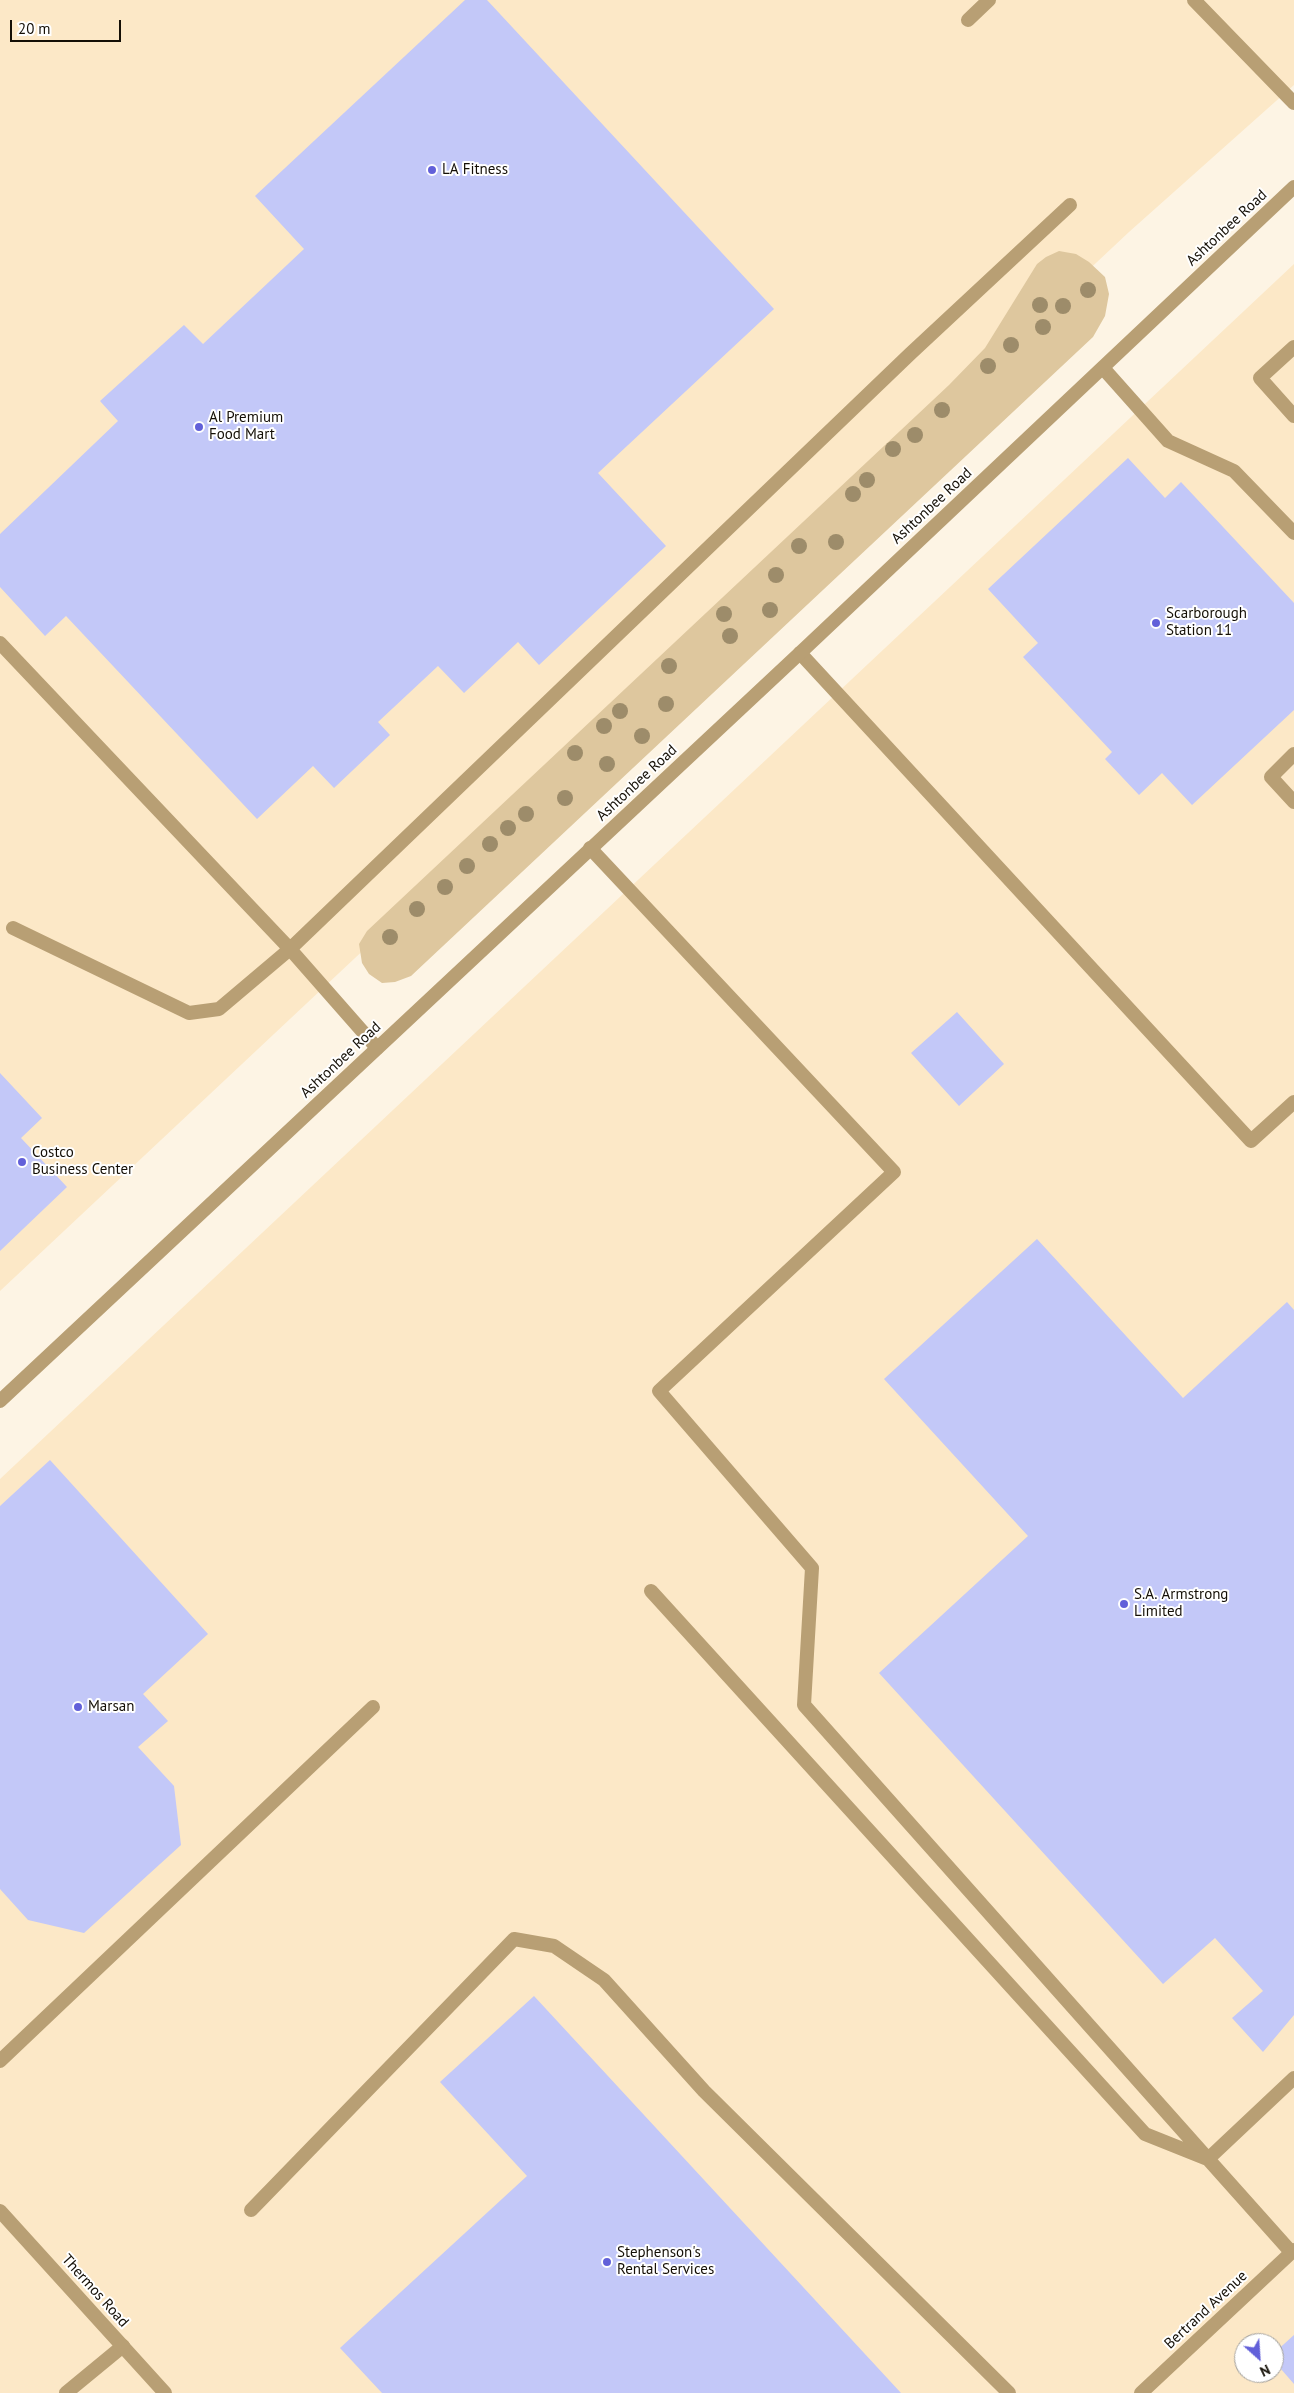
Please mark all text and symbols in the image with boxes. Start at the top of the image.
scale bar [12,10,124,42]
text: 20 m [18,19,51,38]
place label: LA Fitness [442,161,508,179]
marker: LA Fitness [426,164,438,176]
street label: Ashtonbee Road [1183,186,1271,270]
place label: Al Premium Food Mart [209,409,283,444]
marker: Al Premium Food Mart [193,421,205,433]
street label: Ashtonbee Road [888,464,976,548]
place label: Scarborough Station 11 [1166,605,1247,640]
marker: Scarborough Station 11 [1150,617,1162,629]
street label: Ashtonbee Road [593,741,681,825]
street label: Ashtonbee Road [297,1018,385,1102]
place label: Costco Business Center [32,1144,133,1179]
marker: Costco Business Center [16,1156,28,1168]
place label: S.A. Armstrong Limited [1134,1586,1228,1621]
marker: S.A. Armstrong Limited [1118,1598,1130,1610]
place label: Marsan [88,1698,134,1716]
marker: Marsan [72,1701,84,1713]
place label: Stephenson's Rental Services [617,2244,714,2279]
street label: Thermos Road [58,2251,132,2331]
marker: Stephenson's Rental Services [601,2256,613,2268]
street label: Bertrand Avenue [1161,2267,1251,2353]
north arrow [1234,2333,1284,2383]
text: N [1257,2360,1273,2381]

